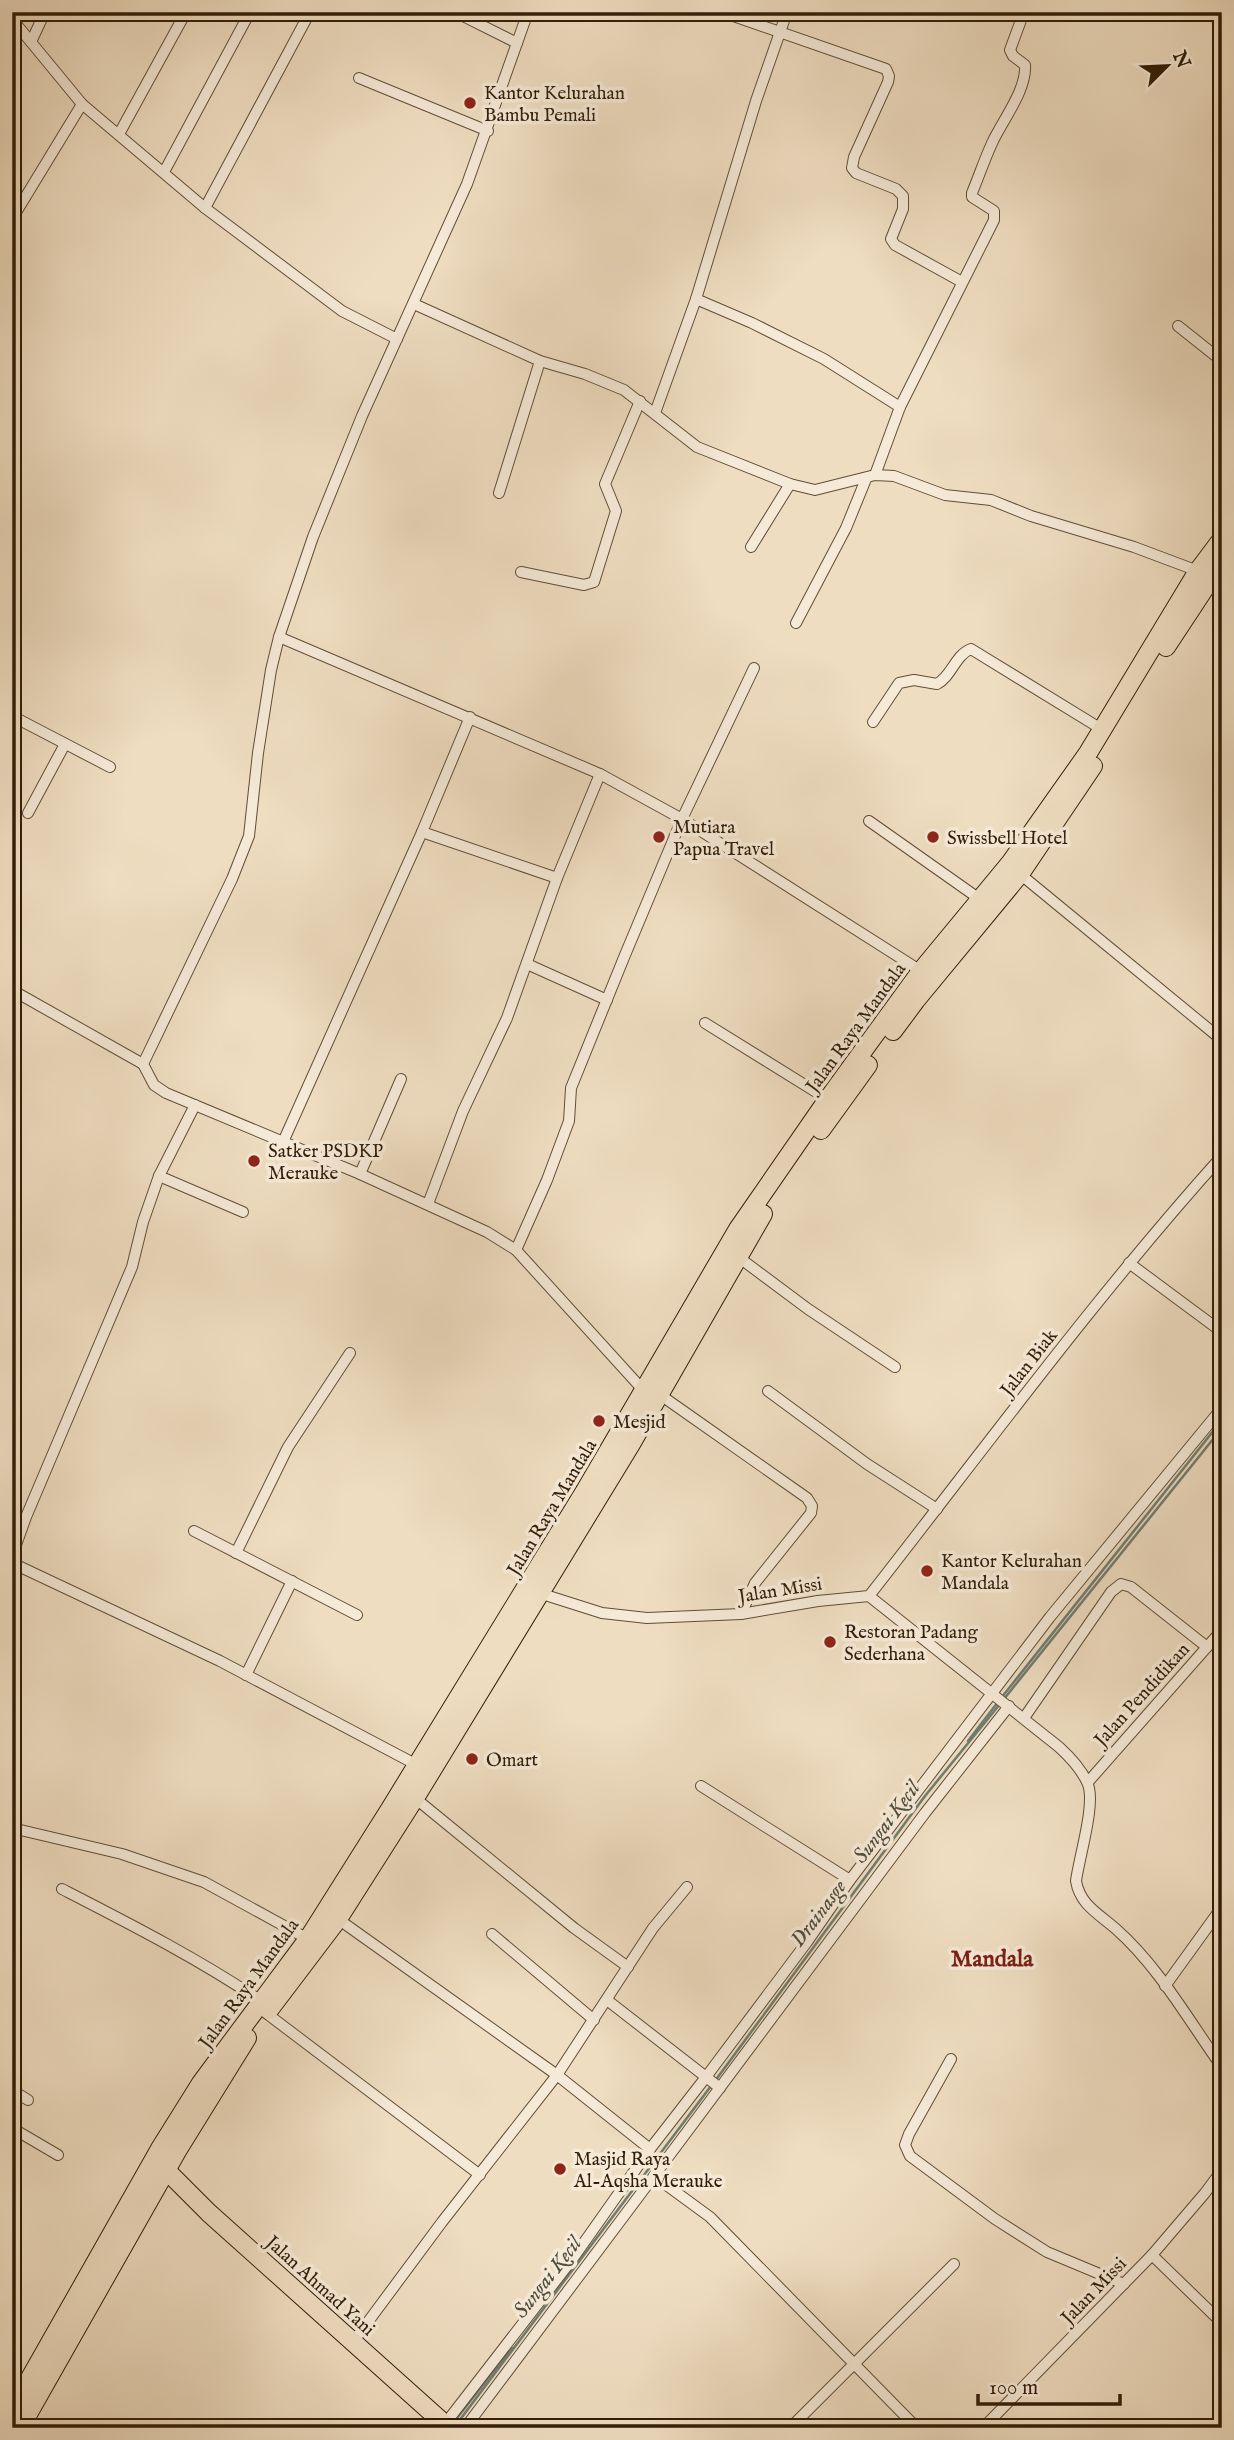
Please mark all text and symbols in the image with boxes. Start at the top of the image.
north arrow [1132,32,1202,102]
text: N [1166,47,1195,73]
place label: Kantor Kelurahan Bambu Pemali [484,82,625,128]
marker: Kantor Kelurahan Bambu Pemali [462,95,478,111]
place label: Mutiara Papua Travel [673,816,775,862]
place label: Swissbell Hotel [947,827,1068,851]
marker: Mutiara Papua Travel [651,829,667,845]
marker: Swissbell Hotel [925,829,941,845]
street label: Jalan Raya Mandala [800,958,912,1100]
place label: Satker PSDKP Merauke [268,1140,383,1186]
marker: Satker PSDKP Merauke [246,1153,262,1169]
street label: Jalan Biak [995,1324,1064,1403]
place label: Mesjid [613,1411,667,1435]
marker: Mesjid [591,1413,607,1429]
street label: Jalan Raya Mandala [501,1435,603,1582]
place label: Kantor Kelurahan Mandala [941,1550,1082,1596]
marker: Kantor Kelurahan Mandala [919,1563,935,1579]
street label: Jalan Missi [735,1573,824,1610]
place label: Restoran Padang Sederhana [844,1621,978,1667]
marker: Restoran Padang Sederhana [822,1634,838,1650]
street label: Jalan Pendidikan [1088,1638,1195,1754]
place label: Omart [486,1749,539,1773]
marker: Omart [464,1751,480,1767]
water label: Sungai Kecil [848,1775,928,1869]
water label: Drainasge [785,1875,853,1953]
street label: Jalan Raya Mandala [193,1914,305,2056]
district label: Mandala [951,1945,1034,1974]
place label: Masjid Raya Al-Aqsha Merauke [573,2148,723,2194]
marker: Masjid Raya Al-Aqsha Merauke [552,2161,568,2177]
street label: Jalan Ahmad Yani [258,2230,379,2342]
water label: Sungai Kecil [508,2230,590,2324]
street label: Jalan Missi [1055,2253,1132,2332]
scale bar [978,2363,1120,2407]
text: 100 m [989,2375,1038,2402]

